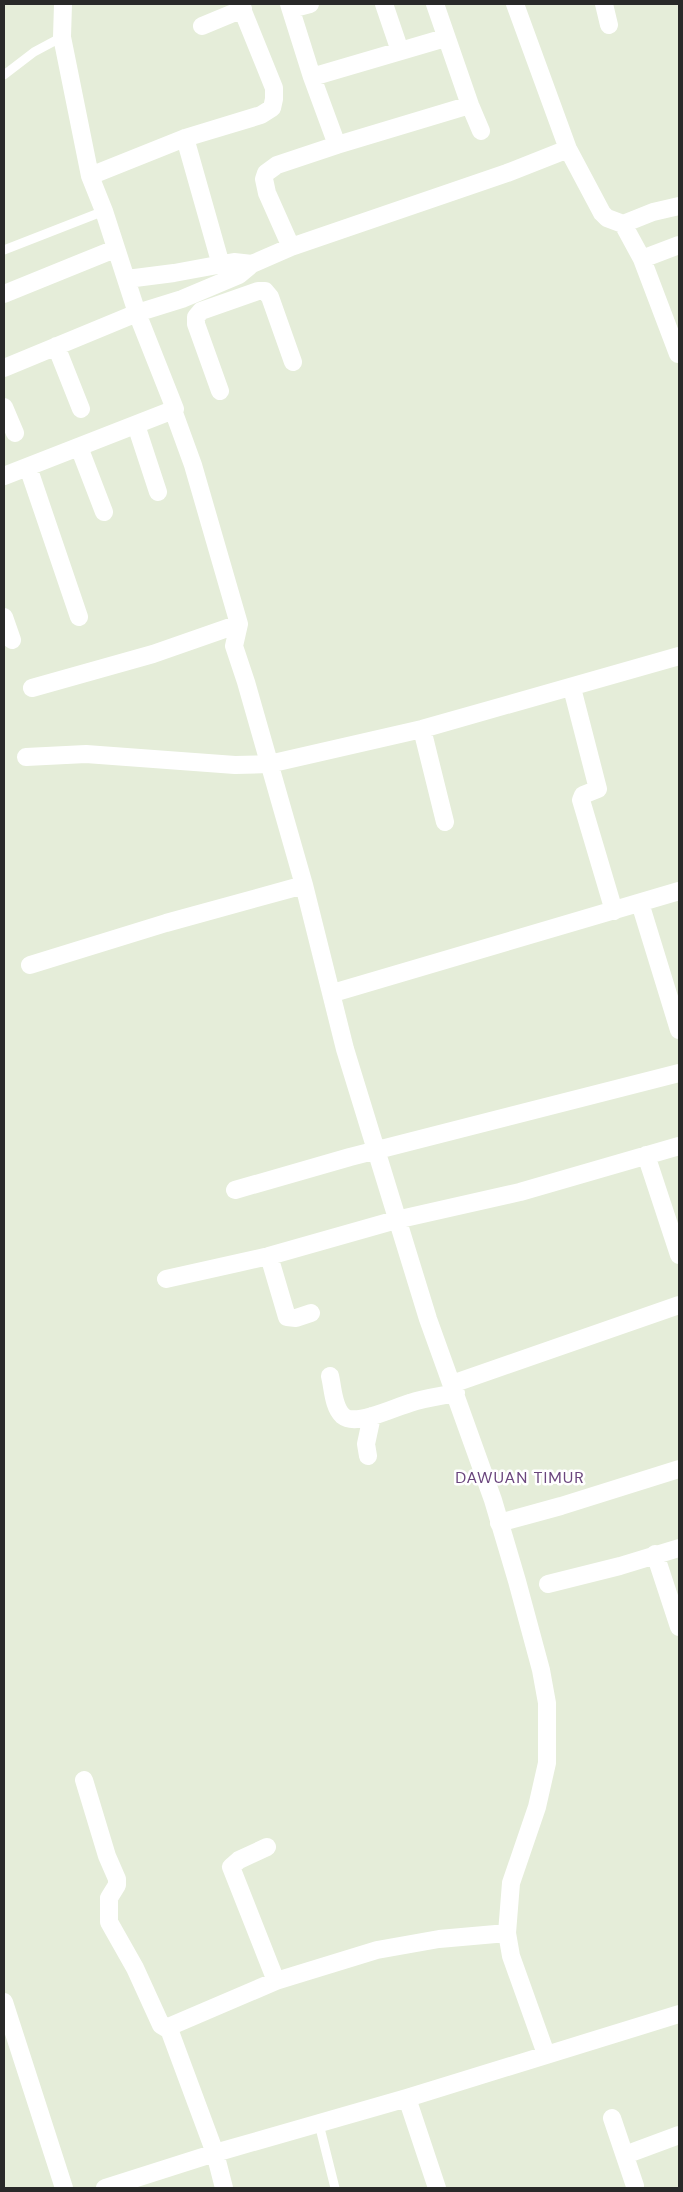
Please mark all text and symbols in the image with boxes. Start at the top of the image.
district label: DAWUAN TIMUR [455,1467,585,1488]

